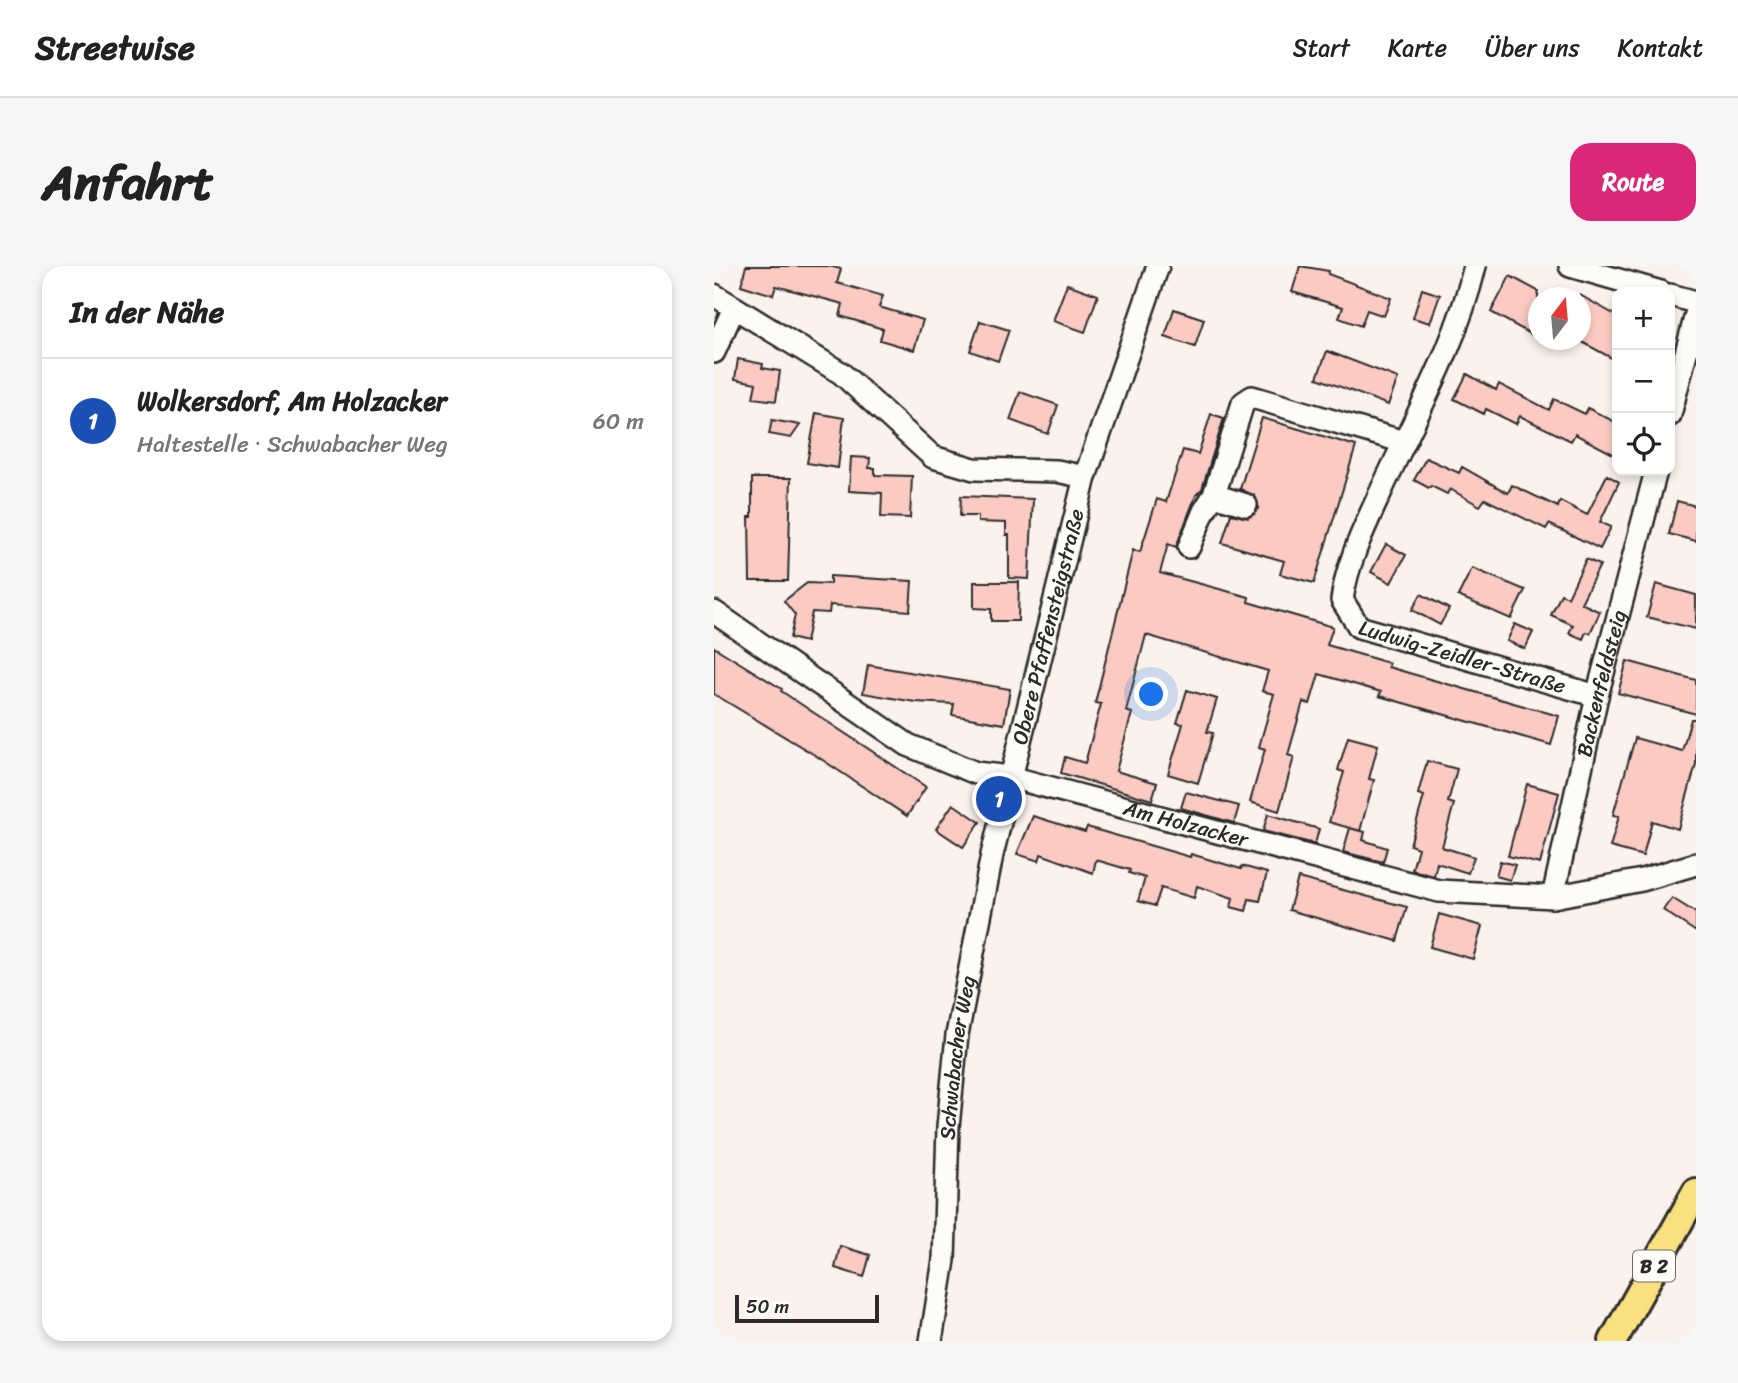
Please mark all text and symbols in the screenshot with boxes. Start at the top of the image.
text: Streetwise [35,19,195,77]
text: Start [1293,27,1350,69]
text: Karte [1388,27,1447,69]
text: Über uns [1485,27,1580,69]
text: Kontakt [1618,27,1703,69]
text: Anfahrt [42,139,214,226]
button: Route [1570,143,1696,221]
text: In der Nähe [70,285,224,339]
north arrow [1528,287,1591,350]
map controls [1612,287,1675,476]
button: + [1612,287,1675,350]
button: − [1612,350,1675,413]
text: Wolkersdorf, Am Holzacker [137,378,447,424]
text: 1 [88,401,98,442]
text: 60 m [593,401,644,442]
button: locate [1612,413,1675,476]
text: Haltestelle · Schwabacher Weg [137,424,448,465]
street label: Obere Pfaffensteigstraße [1001,505,1096,749]
street label: Backenfeldsteig [1565,606,1638,761]
street label: Ludwig-Zeidler-Straße [1354,609,1571,705]
your location [1134,677,1168,711]
pin: 1 [976,773,1022,825]
street label: Am Holzacker [1118,789,1254,859]
street label: Schwabacher Weg [929,972,987,1140]
road number: B 2 [1633,1250,1675,1282]
text: 50 m [746,1290,789,1323]
scale bar [735,1292,878,1324]

